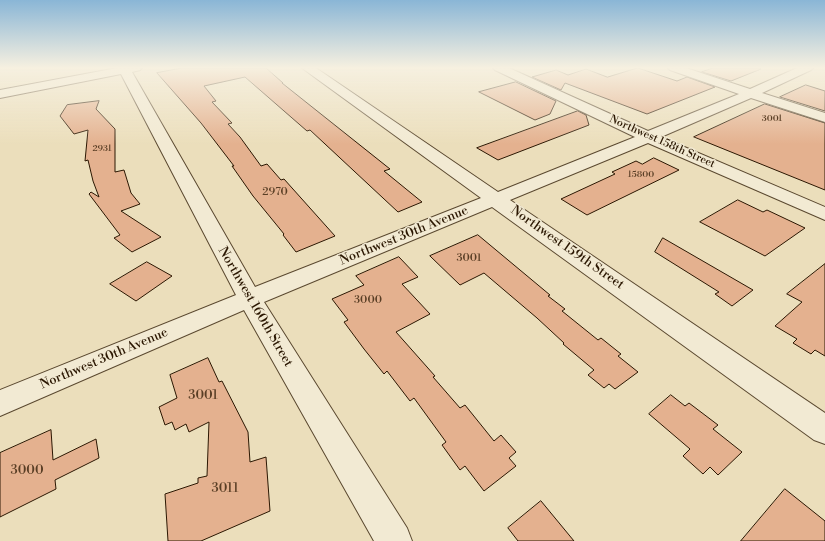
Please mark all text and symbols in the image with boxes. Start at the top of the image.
street label: Northwest 158th Street [607,113,717,171]
house number: 3001 [762,114,782,124]
house number: 2931 [92,144,112,154]
house number: 15800 [628,170,654,180]
house number: 2970 [262,185,288,199]
street label: Northwest 30th Avenue [337,203,471,269]
street label: Northwest 159th Street [507,203,627,293]
street label: Northwest 160th Street [214,244,296,370]
house number: 3001 [456,251,482,265]
house number: 3000 [354,293,382,307]
street label: Northwest 30th Avenue [38,325,170,393]
house number: 3001 [188,388,218,404]
house number: 3000 [10,463,44,479]
house number: 3011 [211,481,239,497]

